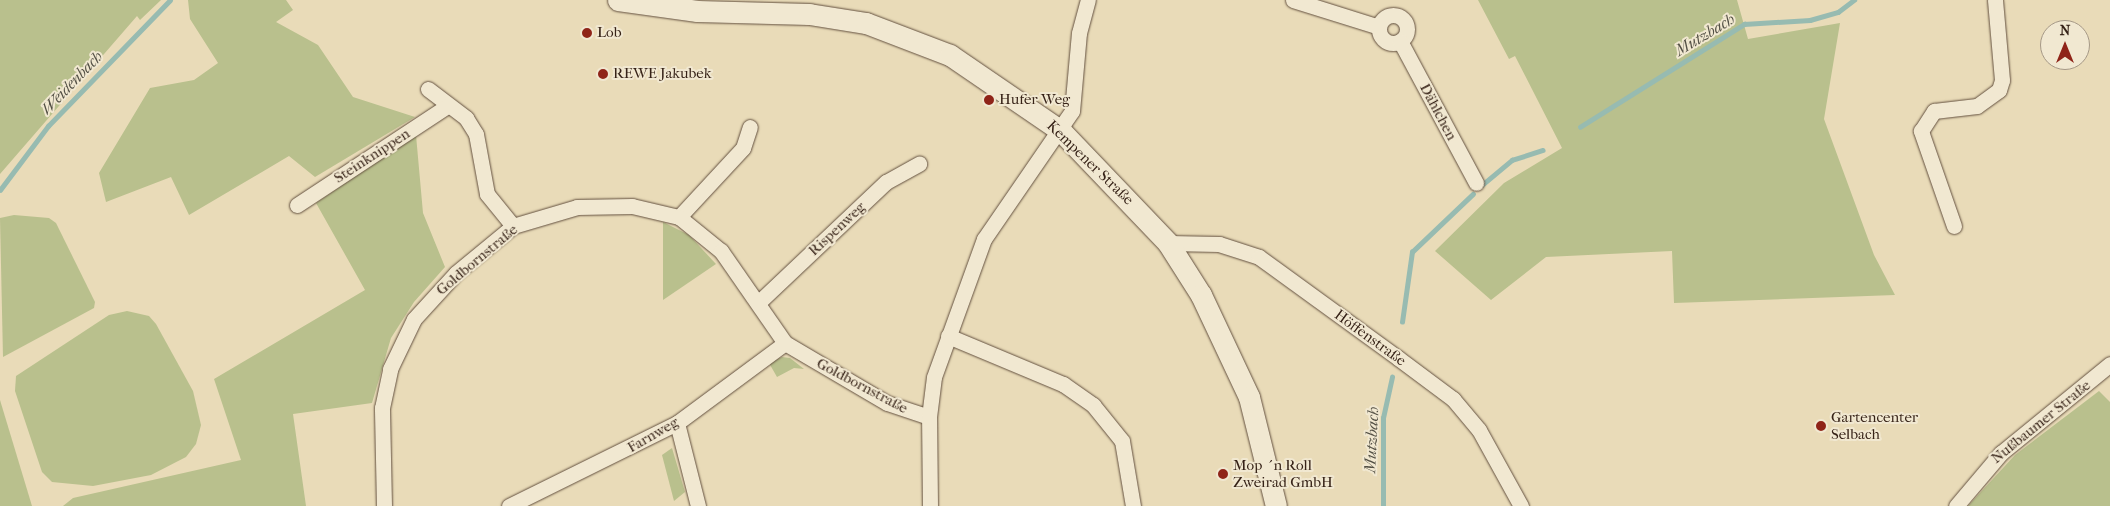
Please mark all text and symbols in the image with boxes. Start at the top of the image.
water label: Mutzbach [1672,10,1738,60]
north arrow [2040,20,2090,70]
text: N [2060,22,2070,39]
place label: Lob [597,24,622,42]
marker: Lob [581,27,593,39]
water label: Weidenbach [37,47,107,119]
place label: REWE Jakubek [613,65,711,83]
marker: REWE Jakubek [597,68,609,80]
street label: Dählchen [1416,80,1460,144]
place label: Hufer Weg [999,91,1070,109]
marker: Hufer Weg [983,94,995,106]
street label: Kempener Straße [1043,117,1137,209]
street label: Steinknippen [331,125,413,187]
street label: Rispenweg [805,198,869,260]
street label: Goldbornstraße [433,221,521,299]
street label: Höffenstraße [1331,306,1409,370]
street label: Goldbornstraße [813,354,911,418]
street label: Nußbaumer Straße [1988,376,2094,468]
water label: Mutzbach [1361,406,1383,474]
place label: Gartencenter Selbach [1831,408,1918,443]
street label: Farnweg [624,413,682,457]
marker: Gartencenter Selbach [1815,420,1827,432]
place label: Mop ´n Roll Zweirad GmbH [1233,456,1333,491]
marker: Mop ´n Roll Zweirad GmbH [1217,468,1229,480]

